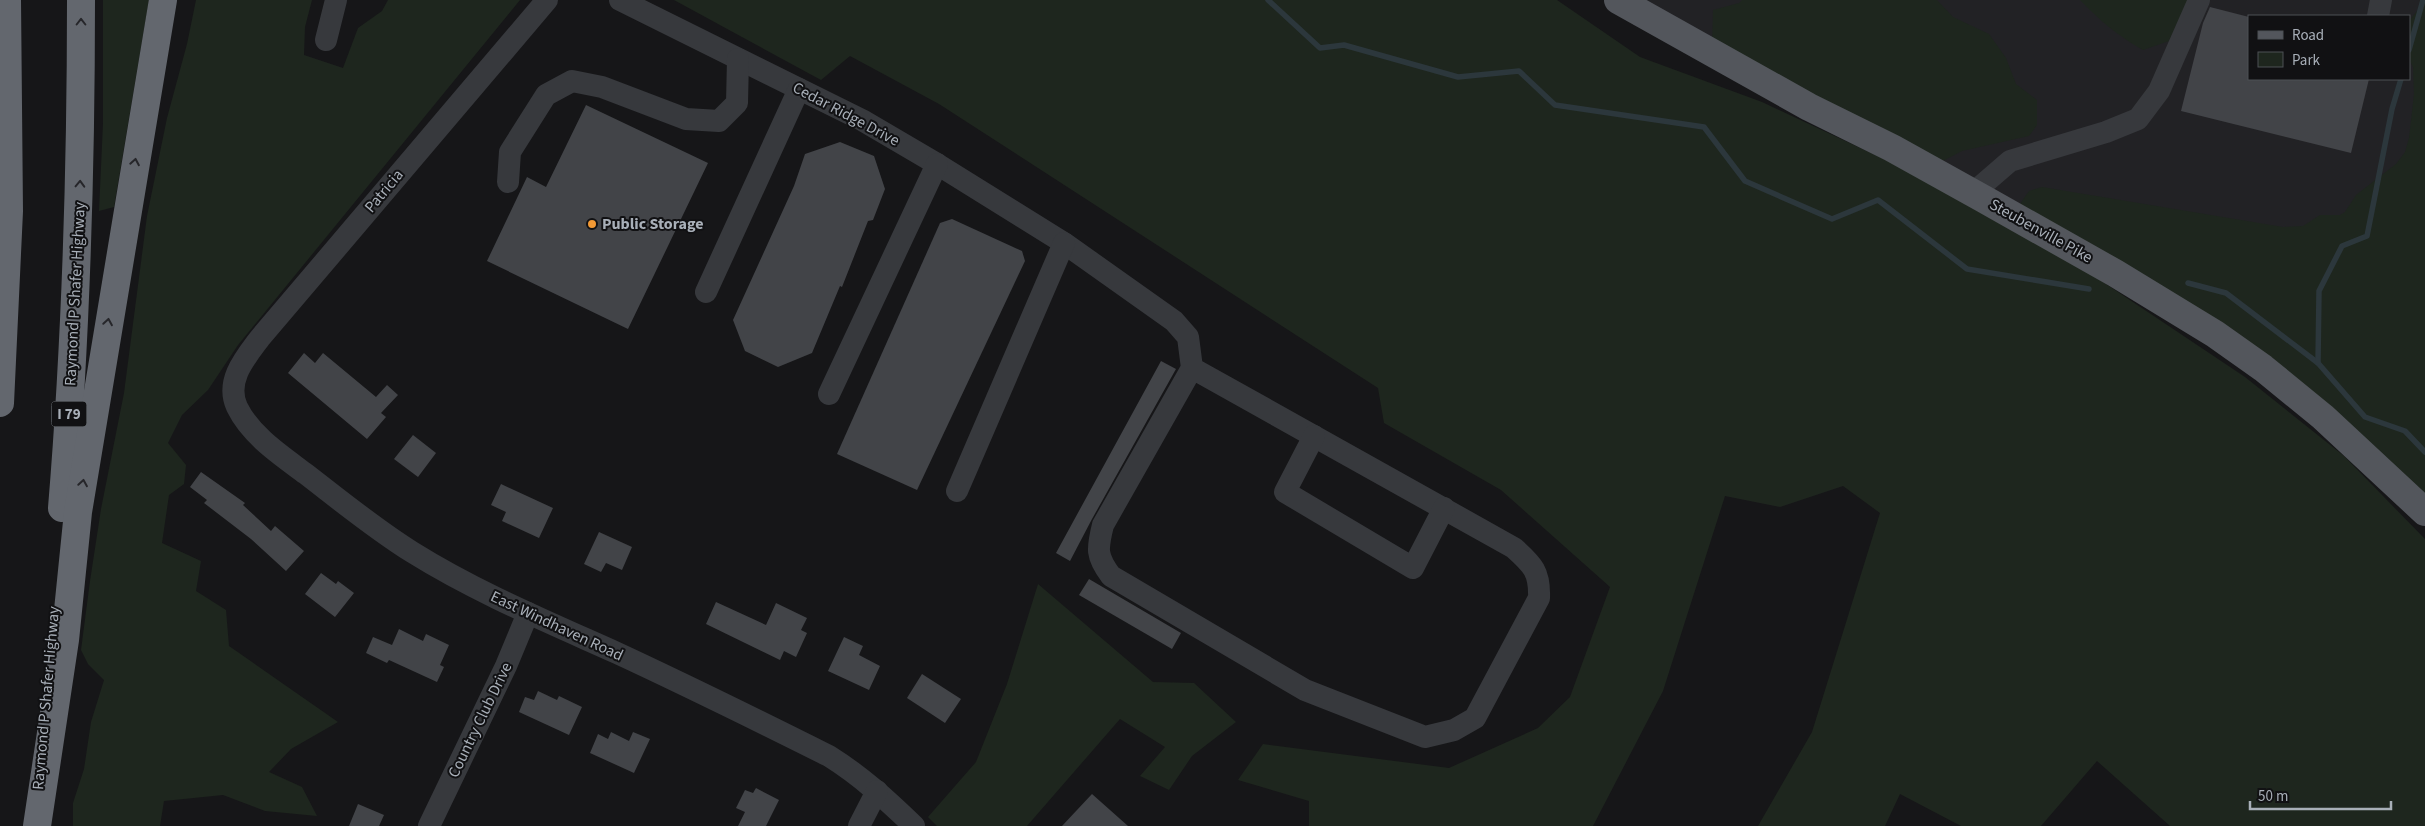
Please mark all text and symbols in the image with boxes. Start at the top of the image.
legend [2248,15,2410,80]
one-way arrow [76,17,86,25]
text: Road [2292,25,2324,46]
text: Park [2292,50,2321,71]
street label: Cedar Ridge Drive [789,77,903,152]
one-way arrow [129,158,139,166]
street label: Patricia [359,165,409,217]
one-way arrow [75,180,85,188]
street label: Steubenville Pike [1985,194,2097,268]
street label: Raymond P Shafer Highway [59,201,91,387]
place label: Public Storage [602,213,704,235]
marker: Public Storage [586,218,598,230]
one-way arrow [103,318,113,327]
road number: I 79 [52,402,86,426]
one-way arrow [77,478,88,486]
street label: East Windhaven Road [487,586,627,666]
street label: Raymond P Shafer Highway [27,605,65,791]
street label: Country Club Drive [443,659,518,781]
scale bar [2250,778,2391,810]
text: 50 m [2258,786,2288,807]

